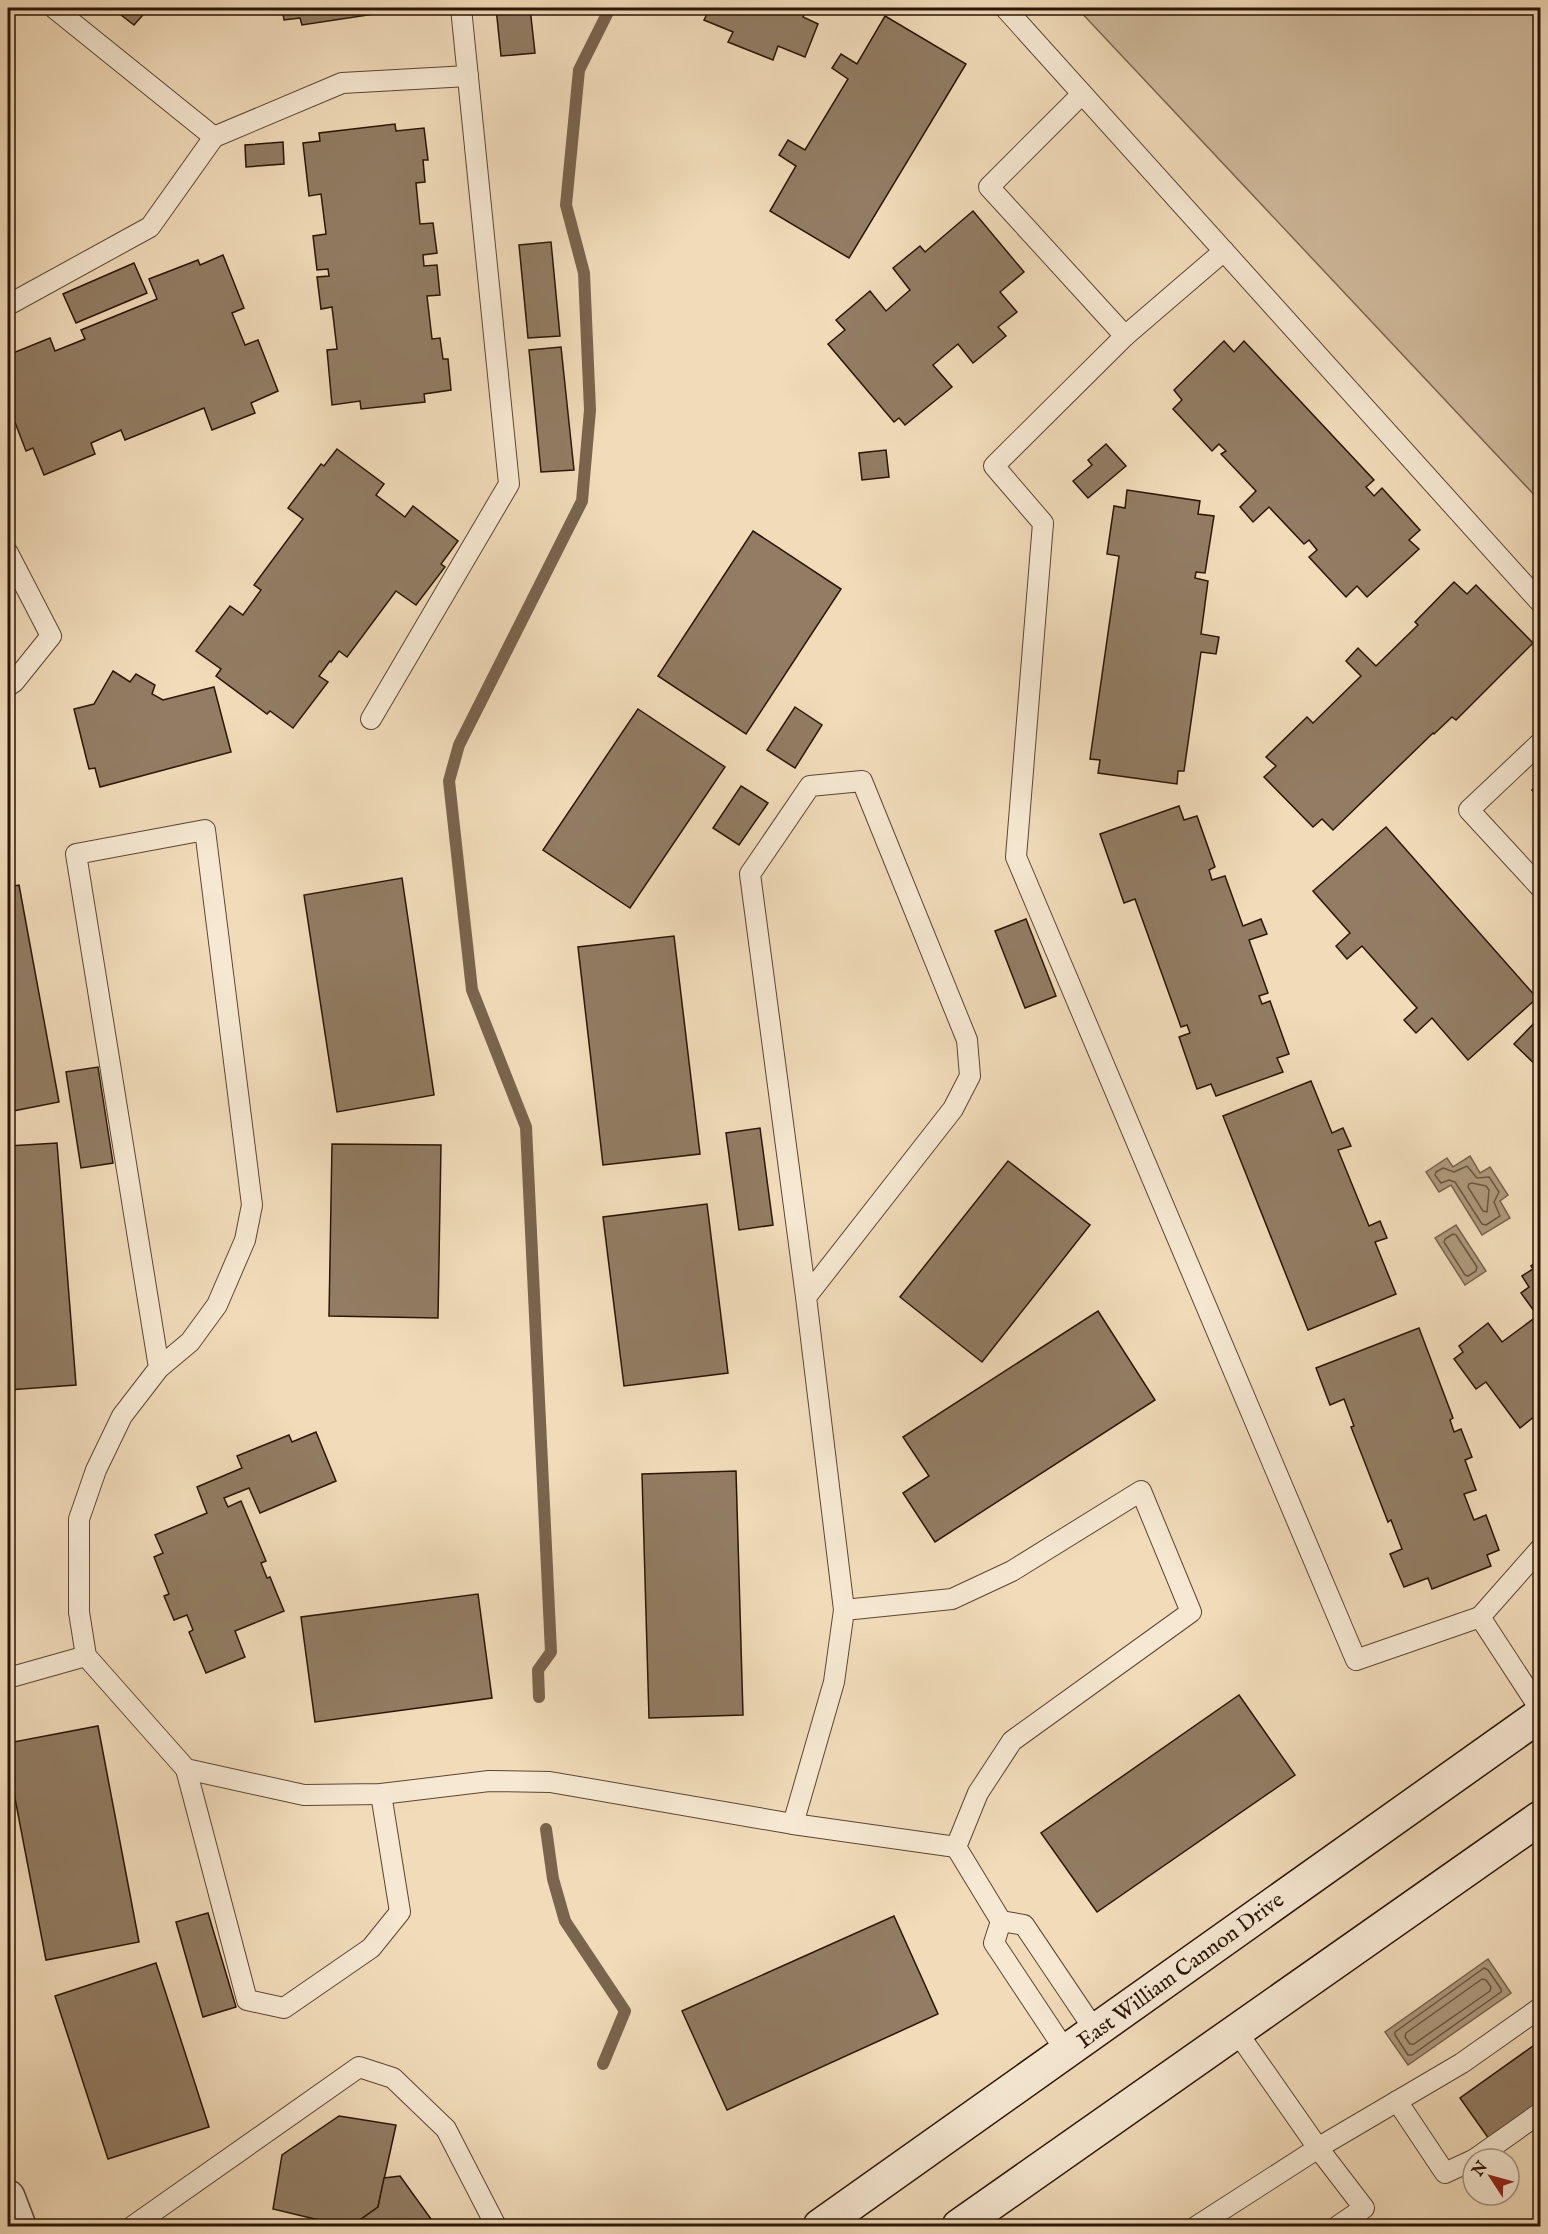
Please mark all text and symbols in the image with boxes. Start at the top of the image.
street label: East William Cannon Drive [1072,1886,1290,2056]
north arrow [1461,2147,1521,2207]
text: N [1468,2158,1493,2182]

